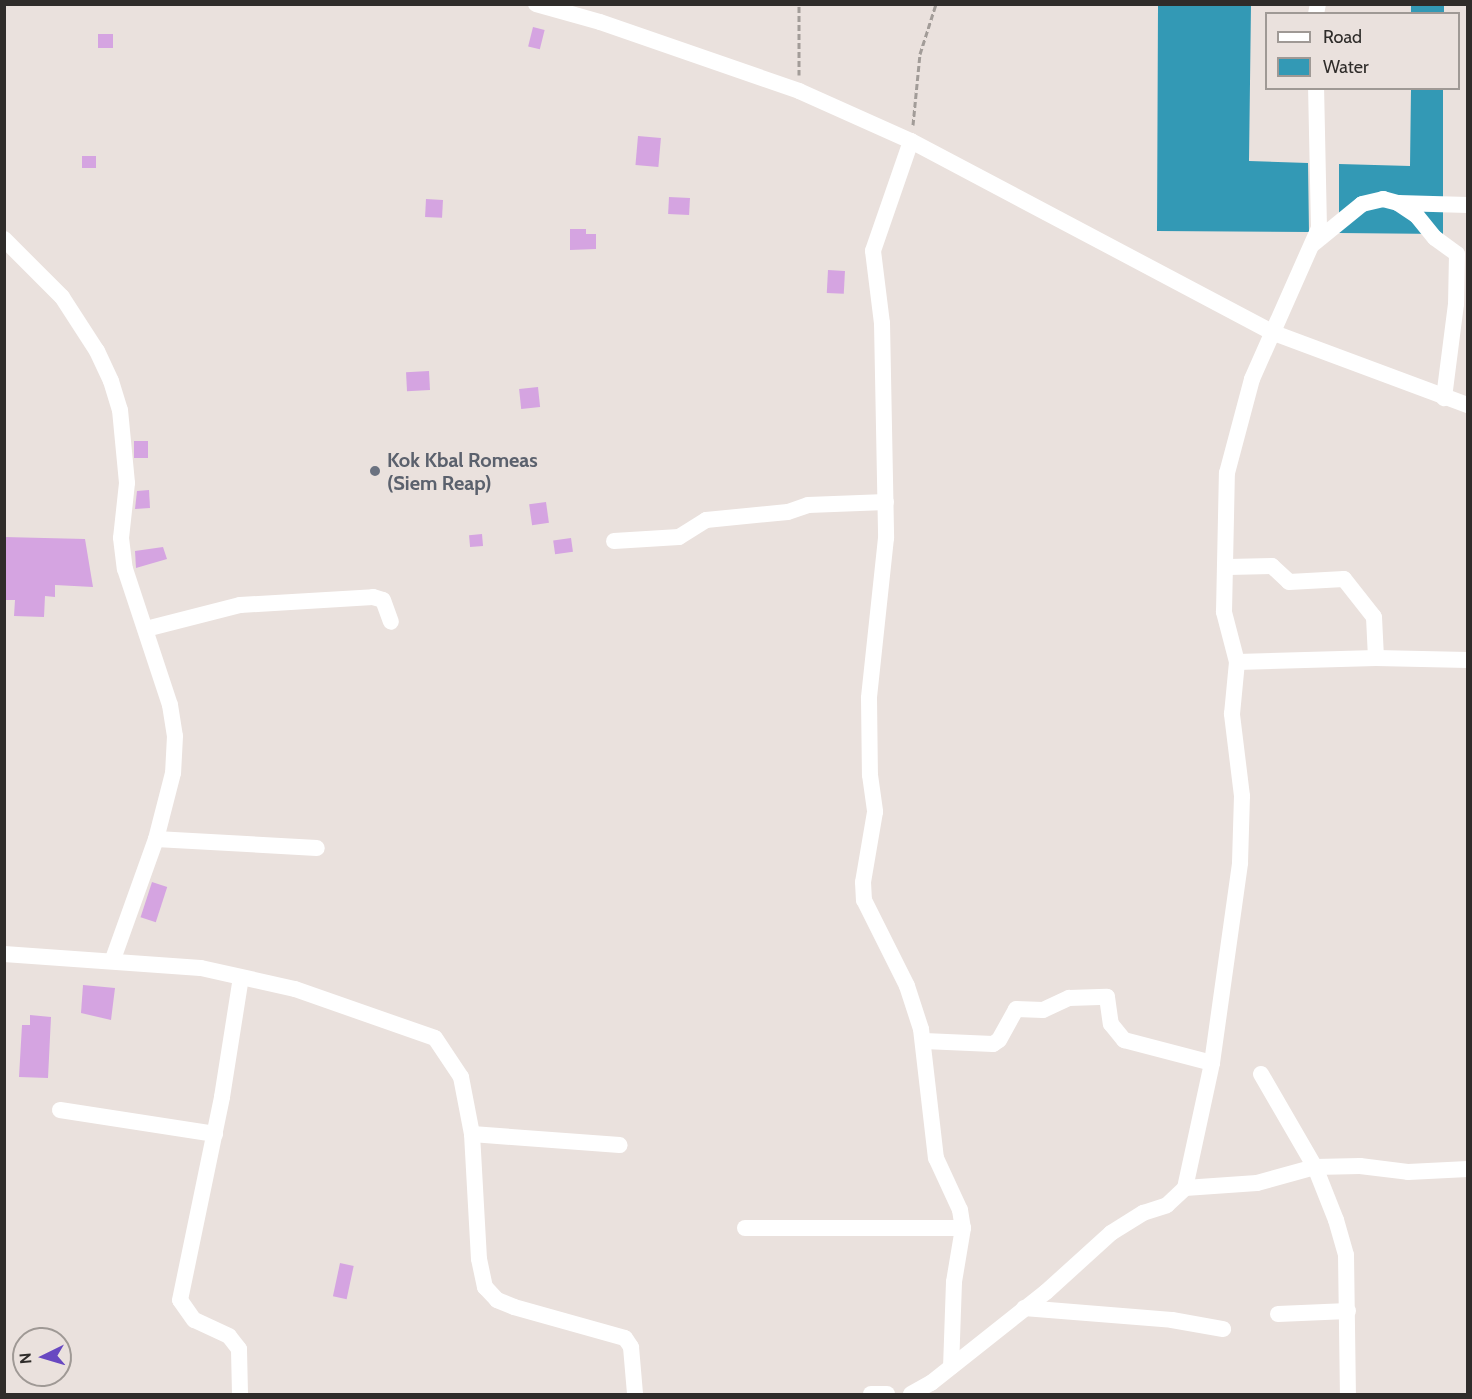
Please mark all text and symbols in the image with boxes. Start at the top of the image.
legend [1265,12,1460,90]
text: Road [1323,26,1362,48]
text: Water [1323,56,1369,78]
place label: Kok Kbal Romeas (Siem Reap) [387,448,538,495]
marker: Kok Kbal Romeas (Siem Reap) [368,464,382,478]
north arrow [12,1327,72,1387]
text: N [16,1352,36,1365]

